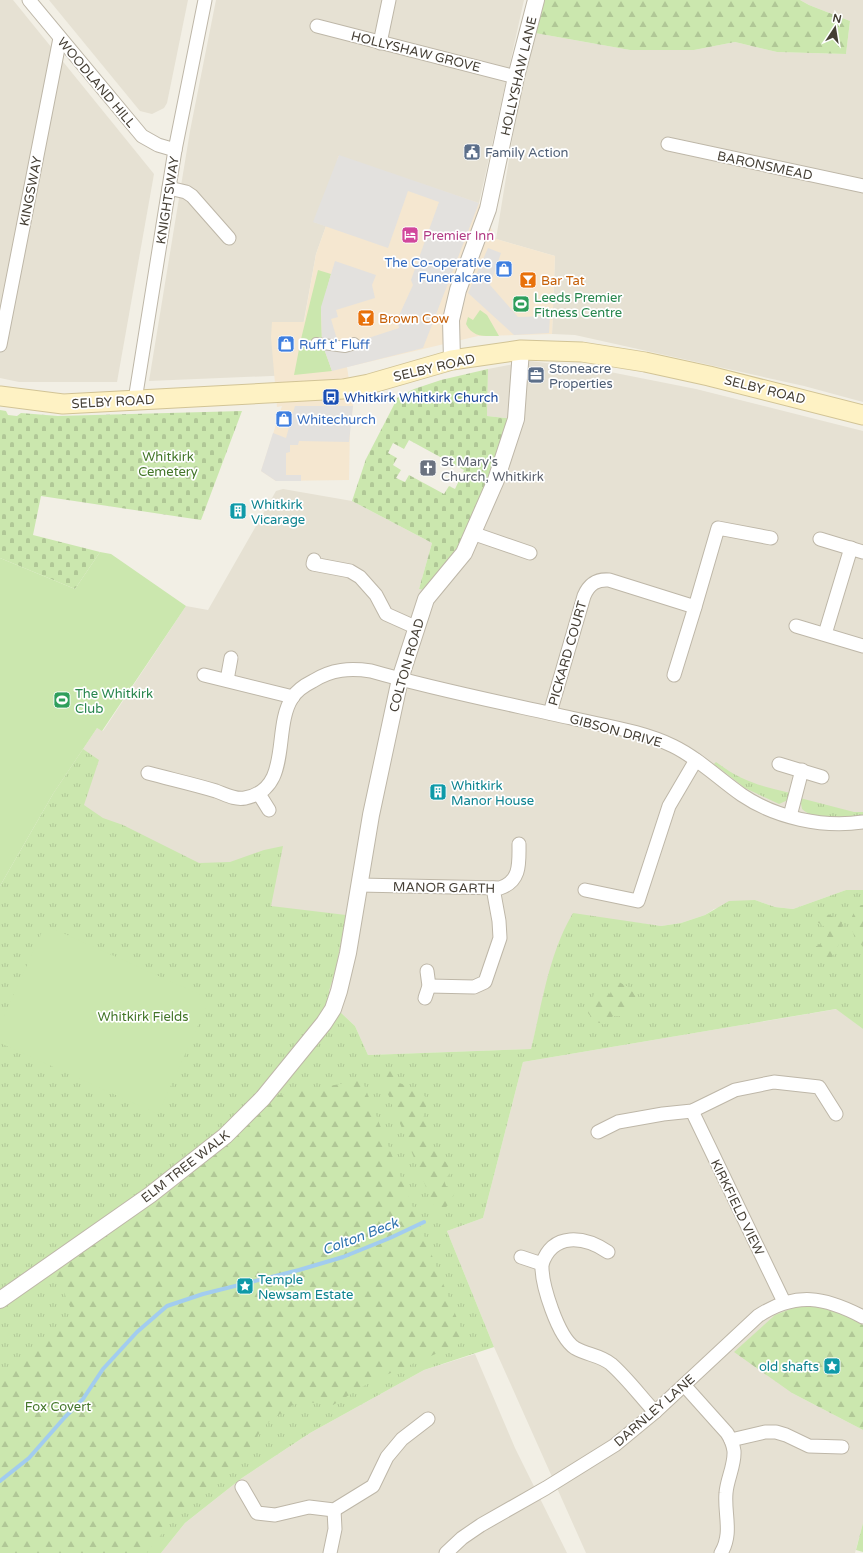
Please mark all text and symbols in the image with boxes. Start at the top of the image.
north arrow [815,8,855,48]
text: N [831,11,843,26]
street label: HOLLYSHAW LANE [497,15,541,137]
street label: HOLLYSHAW GROVE [349,28,482,76]
street label: WOODLAND HILL [54,34,139,131]
public building icon: Family Action [462,142,482,162]
place label: Family Action [485,145,569,161]
street label: BARONSMEAD [716,148,814,184]
street label: KINGSWAY [16,155,46,228]
street label: KNIGHTSWAY [153,155,183,245]
hotel icon: Premier Inn [400,225,420,245]
place label: Premier Inn [423,228,494,244]
place label: The Co-operative Funeralcare [385,255,491,286]
shop icon: The Co-operative Funeralcare [494,259,514,279]
bar icon: Bar Tat [518,270,538,290]
place label: Bar Tat [541,273,585,289]
place label: Leeds Premier Fitness Centre [534,290,622,321]
sports icon: Leeds Premier Fitness Centre [511,294,531,314]
bar icon: Brown Cow [356,308,376,328]
place label: Brown Cow [379,311,449,327]
shop icon: Ruff t' Fluff [276,334,296,354]
place label: Ruff t' Fluff [299,337,371,353]
street label: SELBY ROAD [392,351,477,385]
place label: Stoneacre Properties [549,361,613,392]
office icon: Stoneacre Properties [526,365,546,385]
street label: SELBY ROAD [722,372,807,408]
bus stop icon: Whitkirk Whitkirk Church [321,387,341,407]
place label: Whitkirk Whitkirk Church [344,390,499,406]
street label: SELBY ROAD [71,392,155,412]
shop icon: Whitechurch [274,409,294,429]
place label: Whitechurch [297,412,376,428]
park label: Whitkirk Cemetery [138,449,198,480]
place label: St Mary's Church, Whitkirk [441,454,544,485]
church icon: St Mary's Church, Whitkirk [418,458,438,478]
place label: Whitkirk Vicarage [251,497,305,528]
building icon: Whitkirk Vicarage [228,501,248,521]
street label: PICKARD COURT [545,599,591,708]
street label: COLTON ROAD [386,616,428,714]
place label: The Whitkirk Club [75,686,153,717]
sports icon: The Whitkirk Club [52,690,72,710]
street label: GIBSON DRIVE [568,711,664,751]
place label: Whitkirk Manor House [451,778,534,809]
building icon: Whitkirk Manor House [428,782,448,802]
street label: MANOR GARTH [393,879,495,897]
park label: Whitkirk Fields [97,1009,189,1025]
street label: ELM TREE WALK [138,1127,233,1206]
street label: KIRKFIELD VIEW [707,1157,767,1258]
water label: Colton Beck [320,1214,402,1259]
place label: Temple Newsam Estate [258,1272,353,1303]
place icon: Temple Newsam Estate [235,1276,255,1296]
place icon: old shafts [822,1356,842,1376]
place label: old shafts [759,1359,819,1375]
street label: DARNLEY LANE [611,1371,698,1450]
park label: Fox Covert [25,1399,91,1415]

